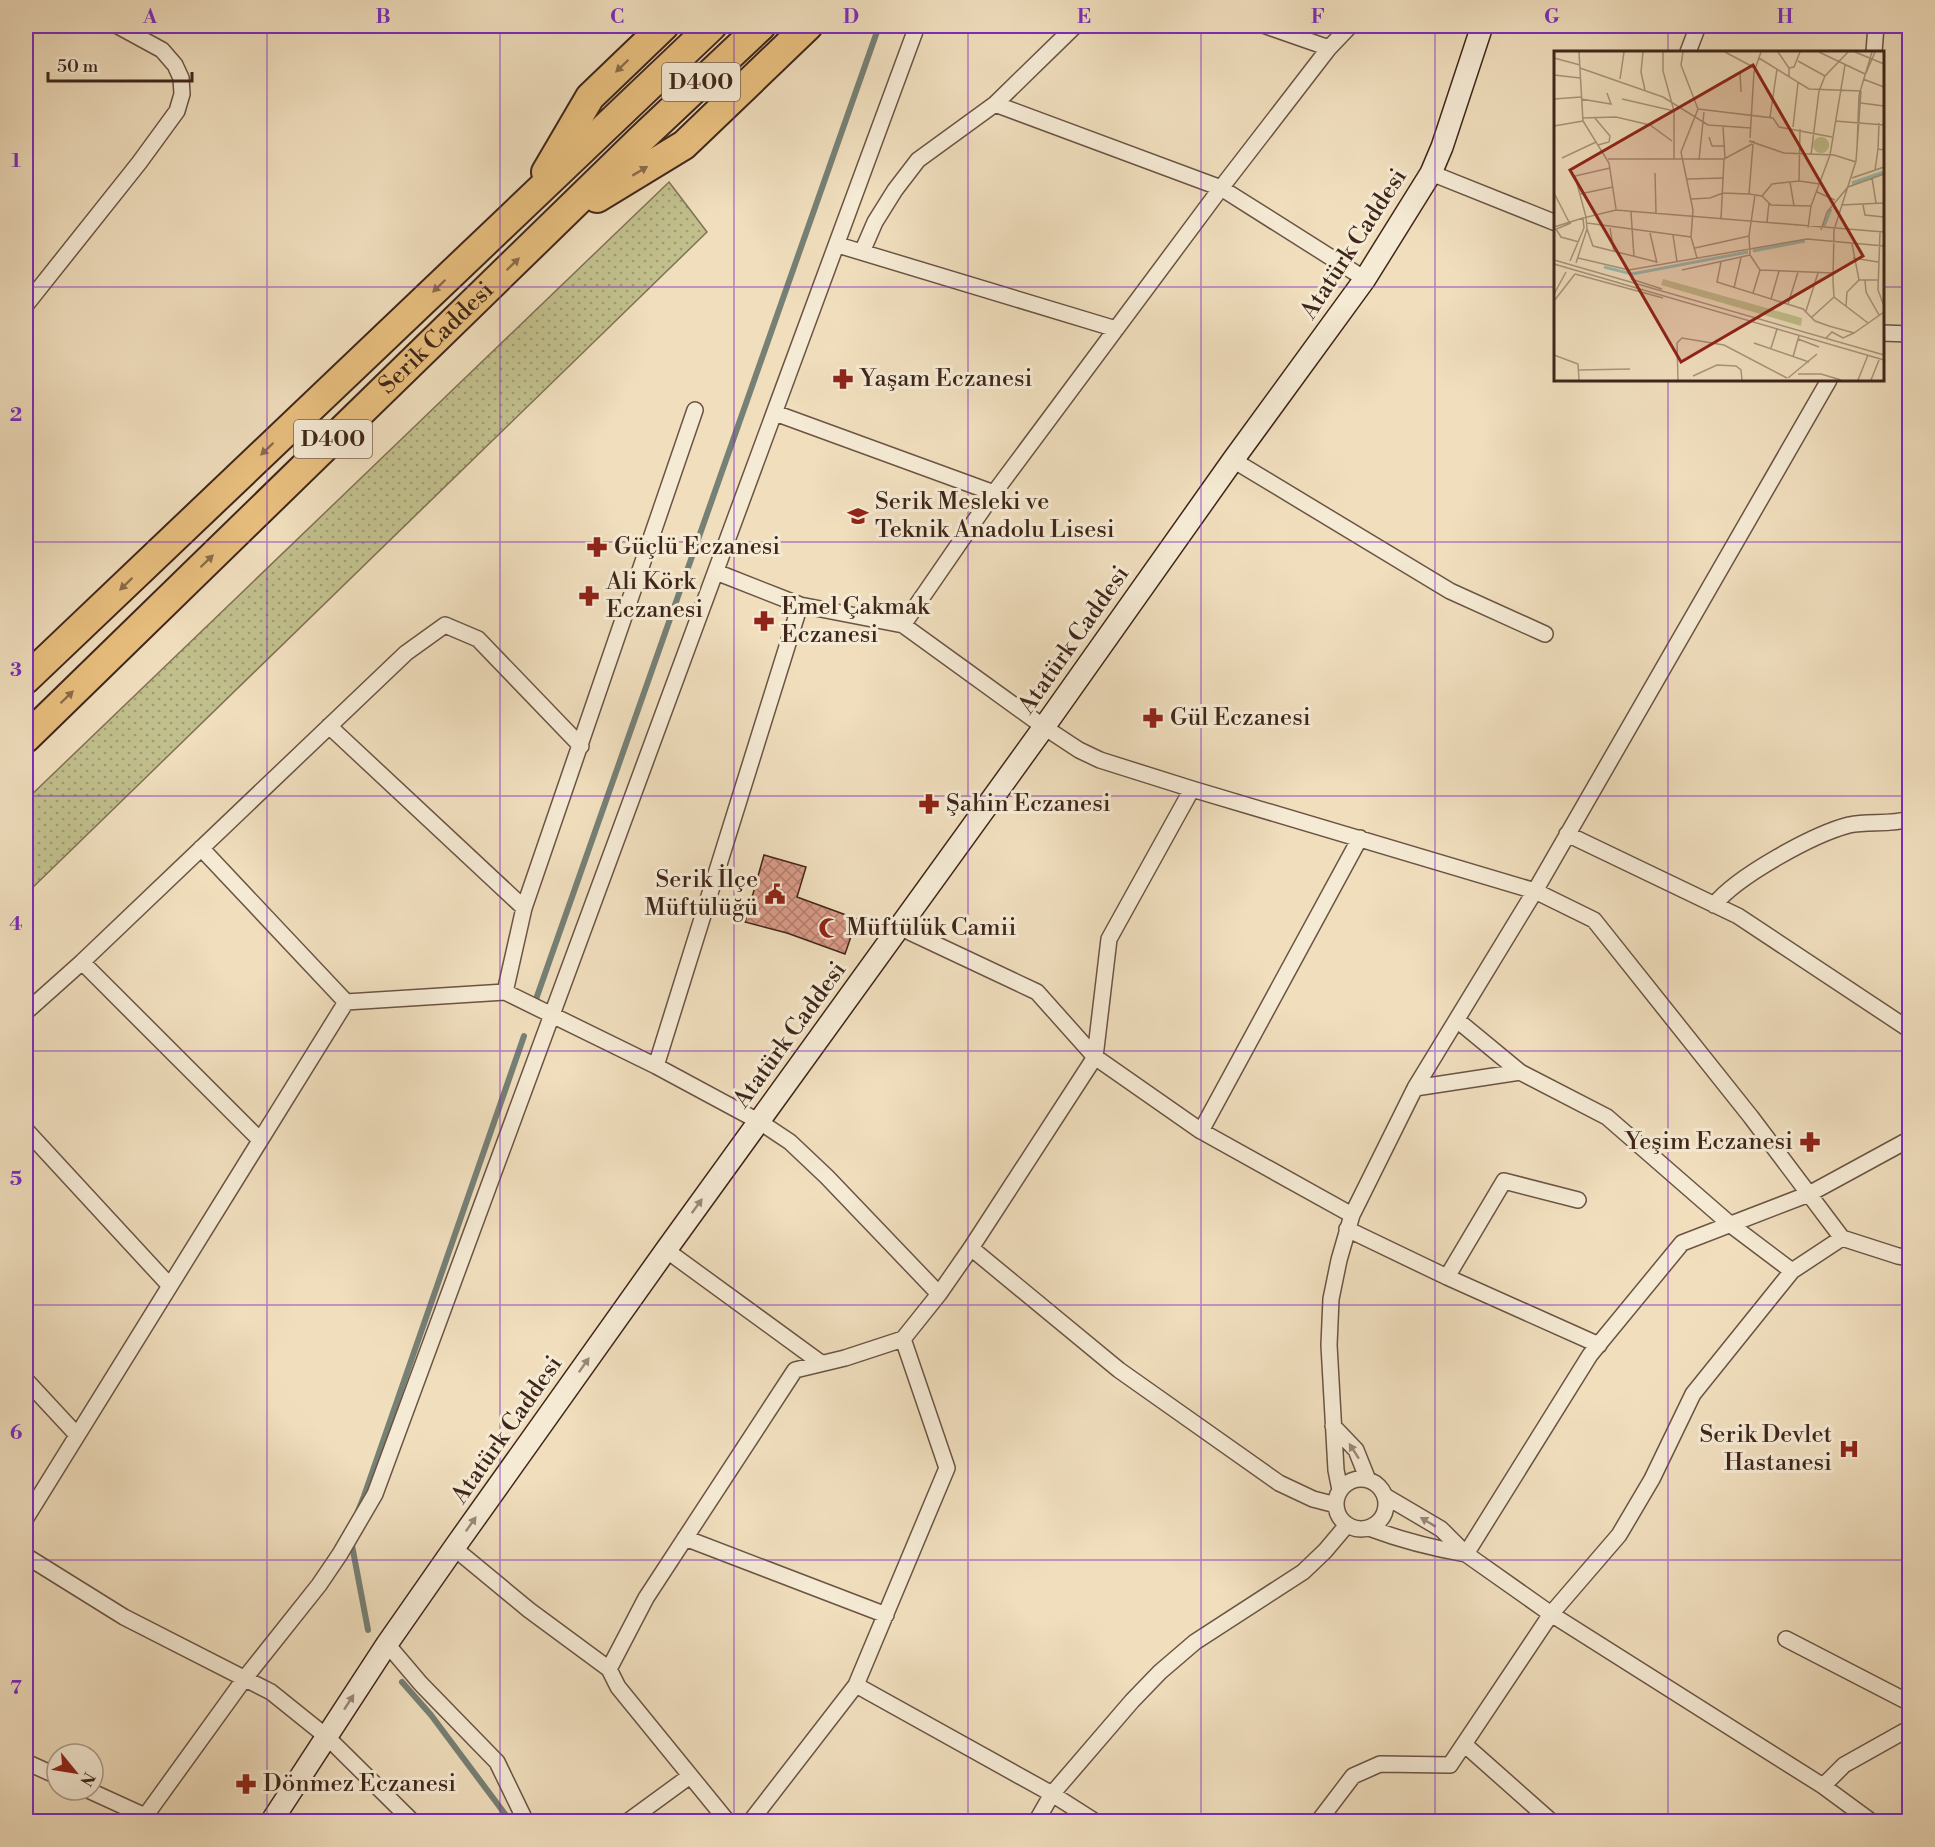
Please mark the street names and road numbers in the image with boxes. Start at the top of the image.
road number: D400 [662,63,740,101]
street label: Atatürk Caddesi [1294,163,1414,326]
street label: Serik Caddesi [373,276,500,401]
road number: D400 [294,420,372,458]
street label: Atatürk Caddesi [1011,560,1136,721]
street label: Atatürk Caddesi [726,956,853,1115]
street label: Atatürk Caddesi [444,1350,569,1511]

